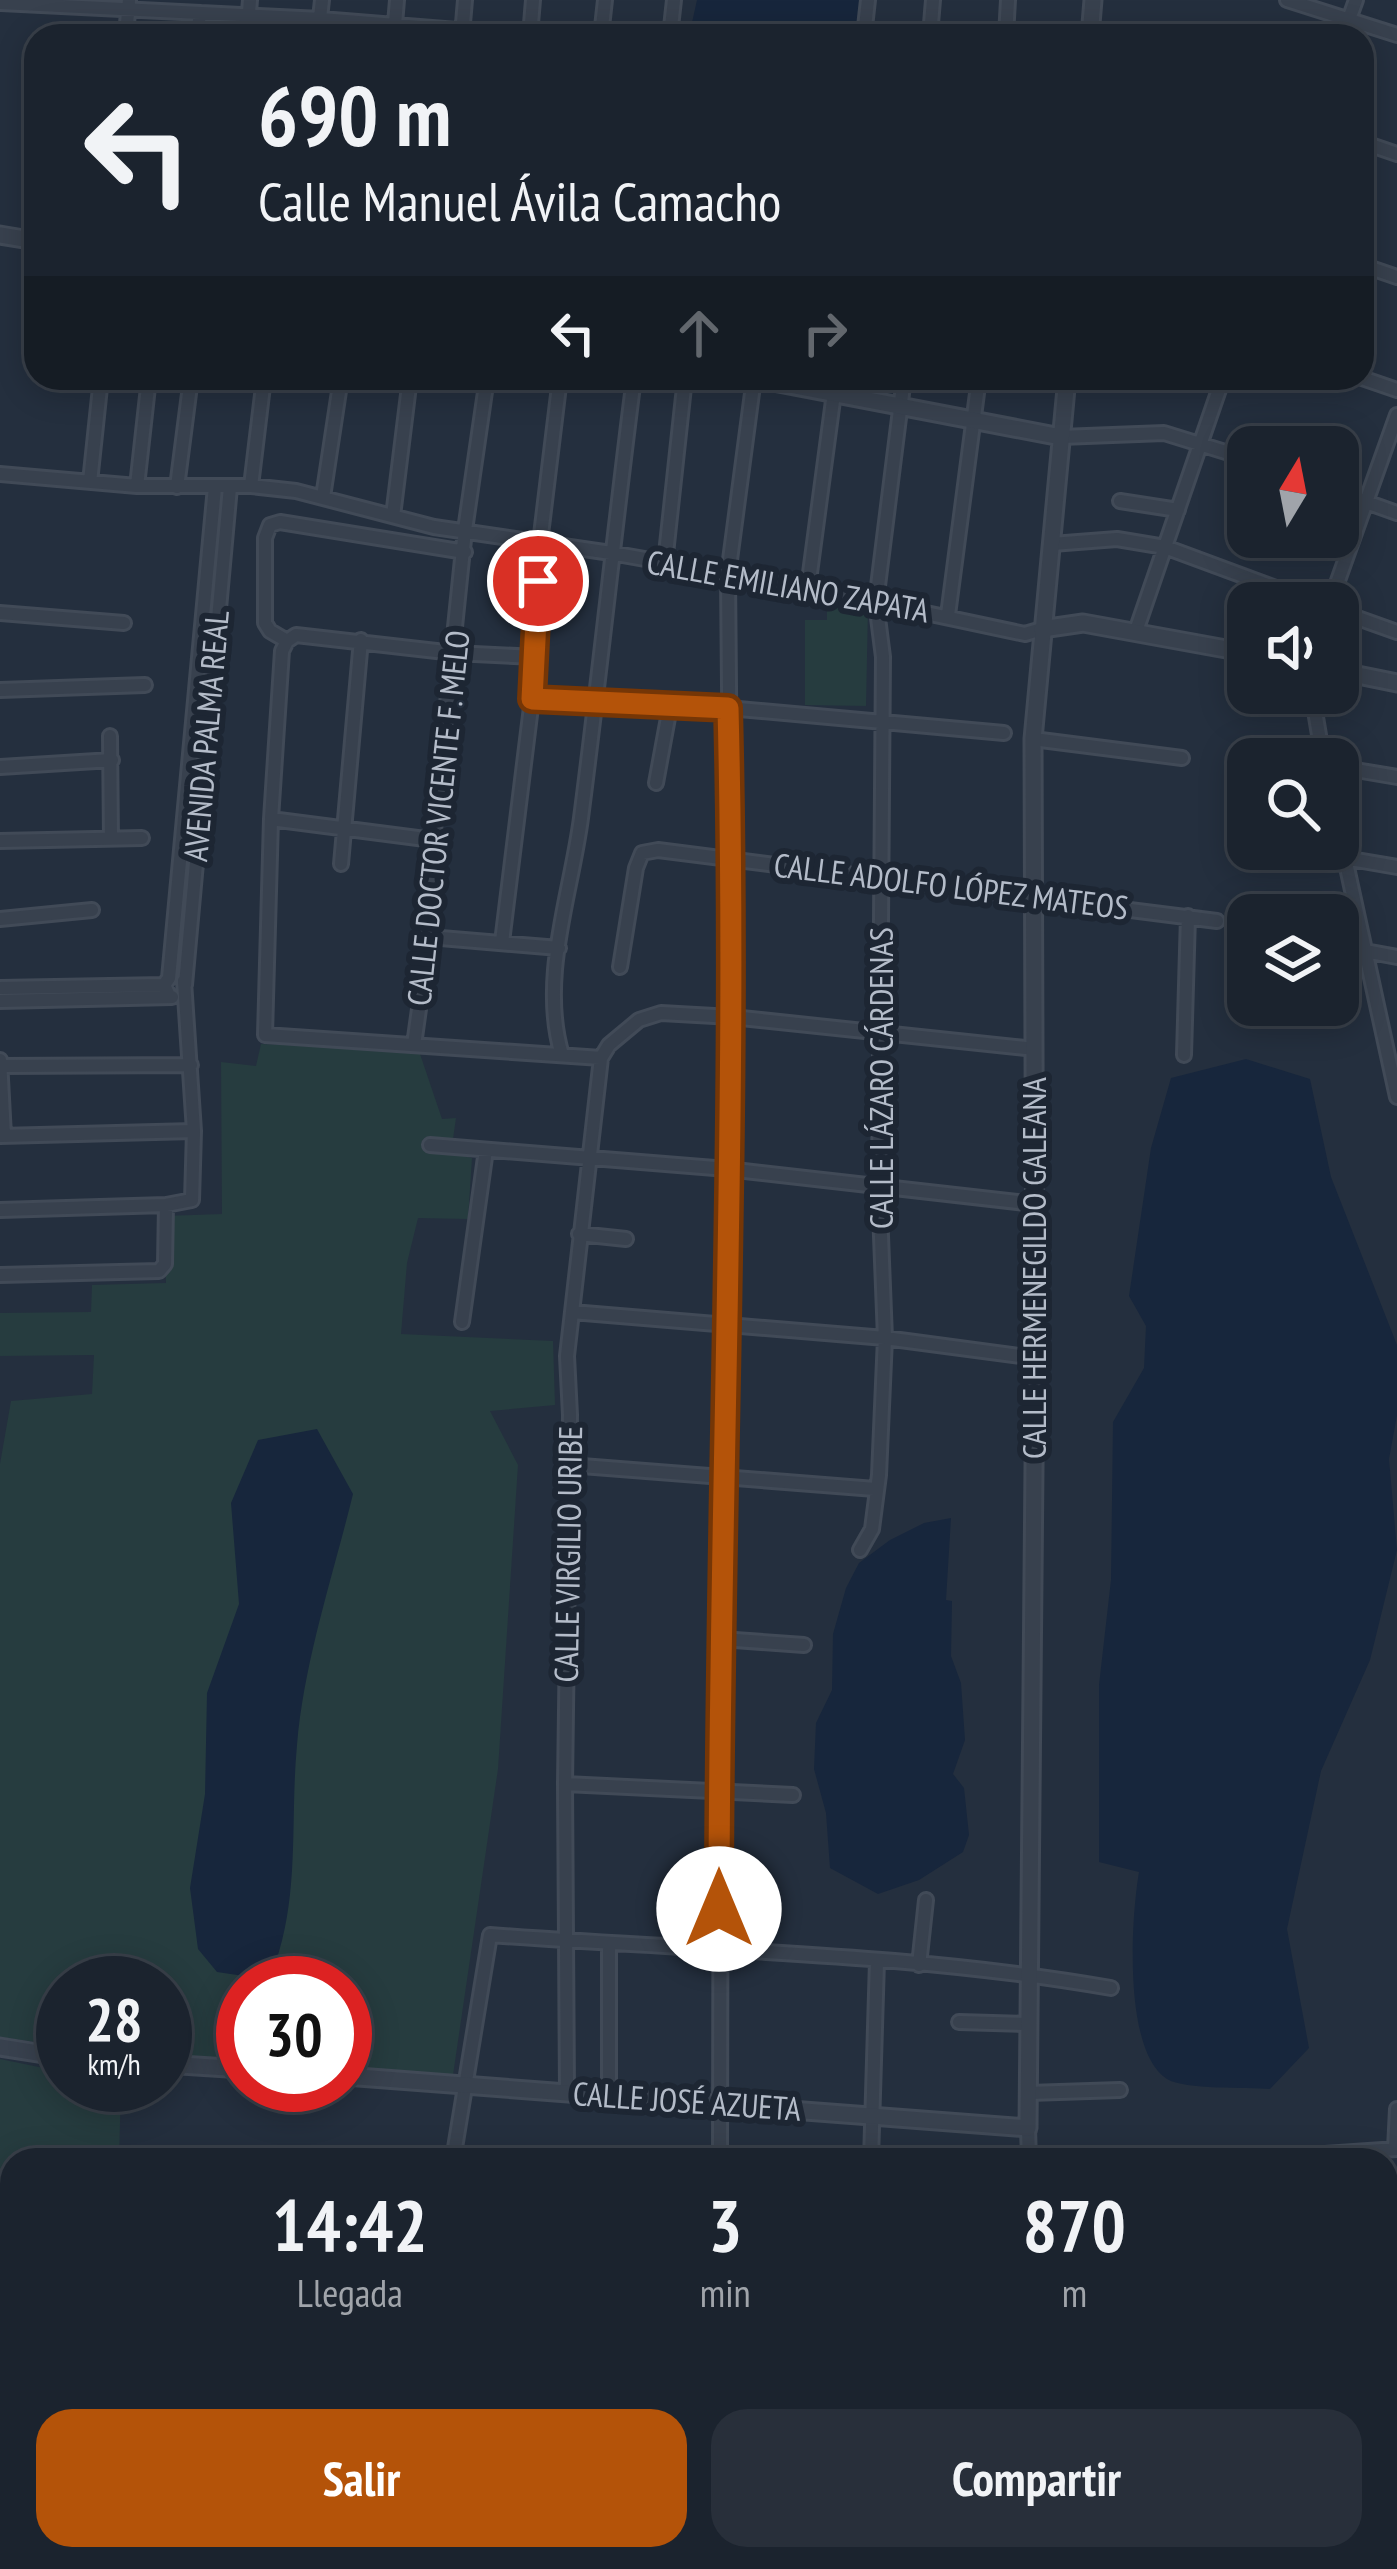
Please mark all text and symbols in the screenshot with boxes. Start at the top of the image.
text: 690 m [258,60,451,169]
icon: left [60,72,216,228]
text: Calle Manuel Ávila Camacho [258,166,781,236]
icon: left [540,300,606,366]
icon: ahead [666,300,732,366]
icon: right [792,300,858,366]
north arrow [1227,426,1359,558]
map controls [1227,426,1359,1026]
pin [487,530,589,632]
street label: CALLE EMILIANO ZAPATA [644,540,933,632]
icon: arrive [505,548,571,614]
button: sound [1227,582,1359,714]
street label: AVENIDA PALMA REAL [173,608,238,863]
street label: CALLE DOCTOR VICENTE F. MELO [396,628,479,1008]
button: search [1227,738,1359,870]
street label: CALLE ADOLFO LÓPEZ MATEOS [772,842,1131,929]
button: layers [1227,894,1359,1026]
street label: CALLE LÁZARO CÁRDENAS [859,927,902,1229]
street label: CALLE HERMENEGILDO GALEANA [1012,1077,1055,1459]
street label: CALLE VIRGILIO URIBE [544,1425,591,1683]
position arrow [656,1846,782,1972]
speed limit sign: 30 [216,1956,372,2112]
text: 28 [85,1980,143,2058]
text: km/h [87,2044,141,2083]
street label: CALLE JOSÉ AZUETA [572,2071,803,2130]
text: 14:42 [272,2178,428,2271]
text: 3 [708,2178,742,2271]
text: 870 [1023,2178,1126,2271]
text: Llegada [297,2267,403,2318]
text: min [700,2267,751,2318]
text: m [1062,2267,1087,2318]
button: Salir [36,2409,687,2547]
button: Compartir [711,2409,1362,2547]

